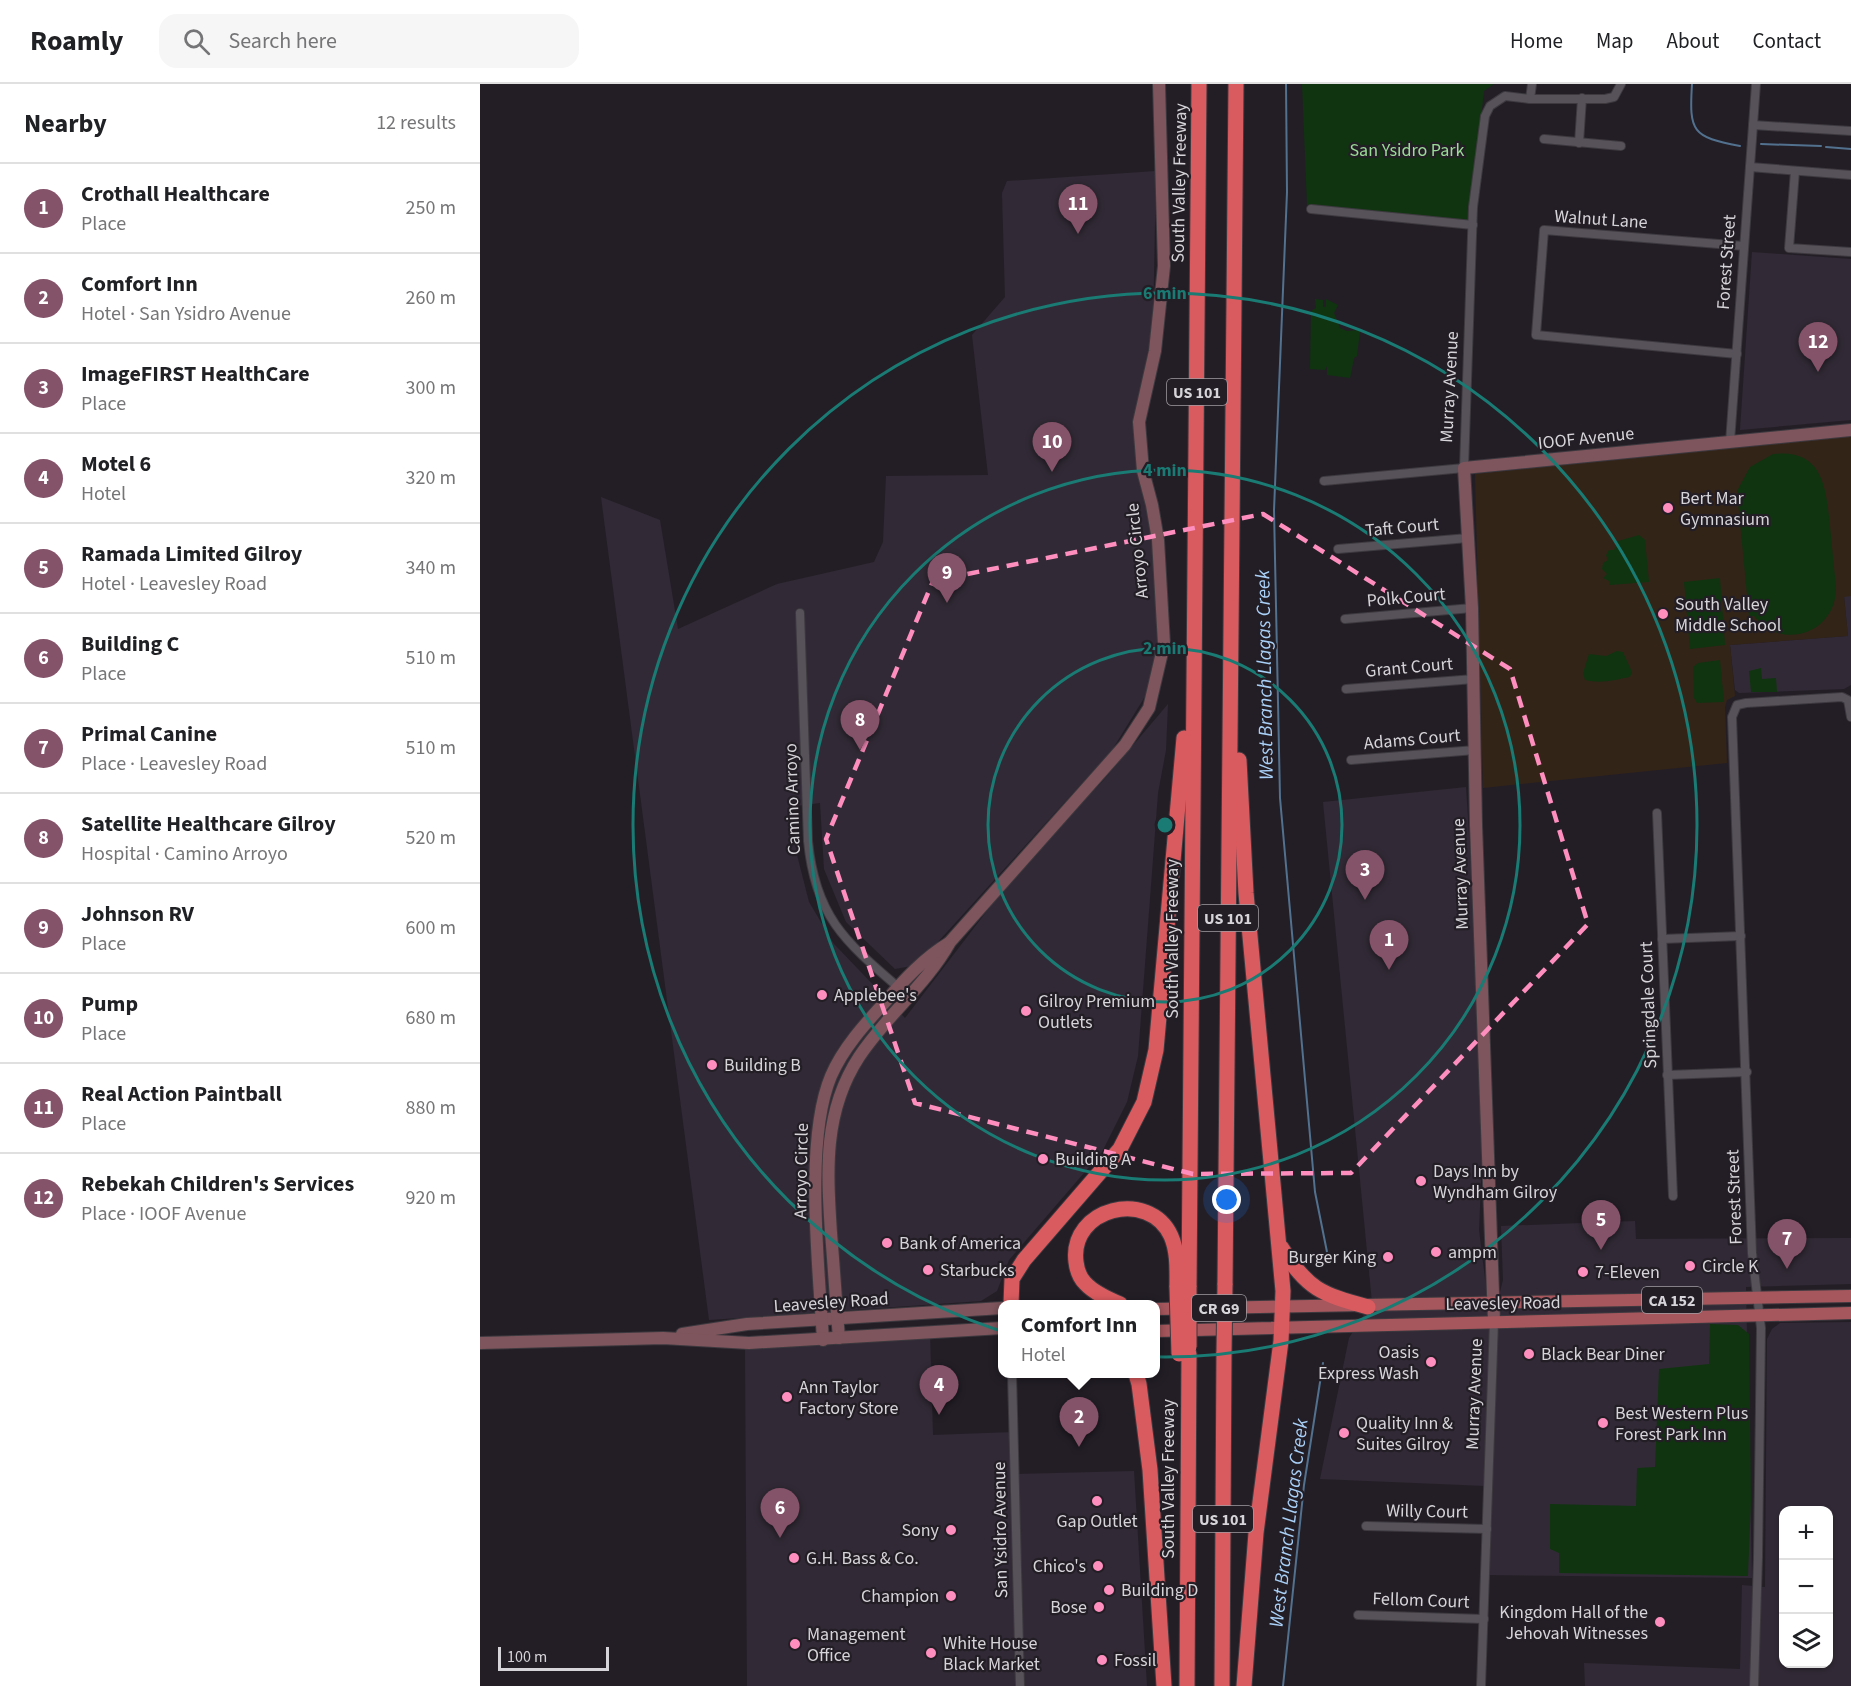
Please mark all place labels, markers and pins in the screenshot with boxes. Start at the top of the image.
pin: 11 [1058,184,1098,234]
pin: 12 [1798,322,1838,372]
pin: 10 [1032,422,1072,472]
place label: Bert Mar Gymnasium [1680,486,1770,532]
marker: Bert Mar Gymnasium [1661,501,1675,515]
pin: 9 [928,554,966,603]
place label: South Valley Middle School [1675,592,1781,638]
marker: South Valley Middle School [1656,607,1670,621]
pin: 8 [840,700,880,750]
centre of rings [1155,815,1175,835]
pin: 3 [1346,850,1384,900]
pin: 1 [1370,920,1408,970]
place label: Applebee's [834,983,917,1008]
marker: Applebee's [815,988,829,1002]
place label: Gilroy Premium Outlets [1038,989,1155,1035]
marker: Gilroy Premium Outlets [1019,1004,1033,1018]
place label: Building B [724,1053,801,1078]
marker: Building B [705,1058,719,1072]
place label: Building A [1055,1147,1131,1172]
marker: Building A [1036,1152,1050,1166]
place label: Days Inn by Wyndham Gilroy [1433,1159,1558,1205]
marker: Days Inn by Wyndham Gilroy [1414,1174,1428,1188]
pin: 5 [1582,1200,1620,1250]
pin: 7 [1768,1220,1806,1269]
place label: Bank of America [899,1231,1021,1256]
marker: Bank of America [880,1236,894,1250]
place label: ampm [1448,1240,1497,1265]
place label: Burger King [1288,1245,1376,1270]
marker: ampm [1429,1245,1443,1259]
marker: Burger King [1381,1250,1395,1264]
place label: Circle K [1702,1254,1759,1279]
place label: Starbucks [940,1258,1015,1283]
marker: Circle K [1683,1259,1697,1273]
place label: 7-Eleven [1595,1260,1660,1285]
marker: Starbucks [921,1263,935,1277]
marker: 7-Eleven [1576,1265,1590,1279]
place label: Oasis Express Wash [1318,1340,1419,1386]
place label: Black Bear Diner [1541,1342,1665,1367]
marker: Black Bear Diner [1522,1347,1536,1361]
marker: Oasis Express Wash [1424,1355,1438,1369]
pin: 4 [920,1366,958,1415]
place label: Ann Taylor Factory Store [799,1375,899,1421]
marker: Ann Taylor Factory Store [780,1390,794,1404]
pin: 2 [1060,1398,1098,1447]
place label: Best Western Plus Forest Park Inn [1615,1401,1748,1447]
place label: Quality Inn & Suites Gilroy [1356,1411,1453,1457]
marker: Best Western Plus Forest Park Inn [1596,1416,1610,1430]
marker: Quality Inn & Suites Gilroy [1337,1426,1351,1440]
pin: 6 [760,1488,800,1538]
marker: Gap Outlet [1090,1494,1104,1508]
place label: Gap Outlet [1056,1509,1138,1534]
place label: Sony [901,1518,940,1543]
marker: Sony [944,1523,958,1537]
place label: G.H. Bass & Co. [806,1546,919,1571]
marker: G.H. Bass & Co. [787,1551,801,1565]
place label: Chico's [1033,1554,1086,1579]
marker: Chico's [1091,1559,1105,1573]
place label: Building D [1121,1578,1198,1603]
marker: Building D [1102,1583,1116,1597]
place label: Champion [861,1584,939,1609]
marker: Champion [944,1589,958,1603]
place label: Bose [1050,1595,1087,1620]
marker: Bose [1092,1600,1106,1614]
place label: Kingdom Hall of the Jehovah Witnesses [1499,1600,1648,1646]
marker: Kingdom Hall of the Jehovah Witnesses [1653,1615,1667,1629]
place label: Management Office [807,1622,906,1668]
place label: White House Black Market [943,1631,1040,1677]
marker: Management Office [788,1637,802,1651]
marker: White House Black Market [924,1646,938,1660]
place label: Fossil [1114,1648,1156,1673]
marker: Fossil [1095,1653,1109,1667]

